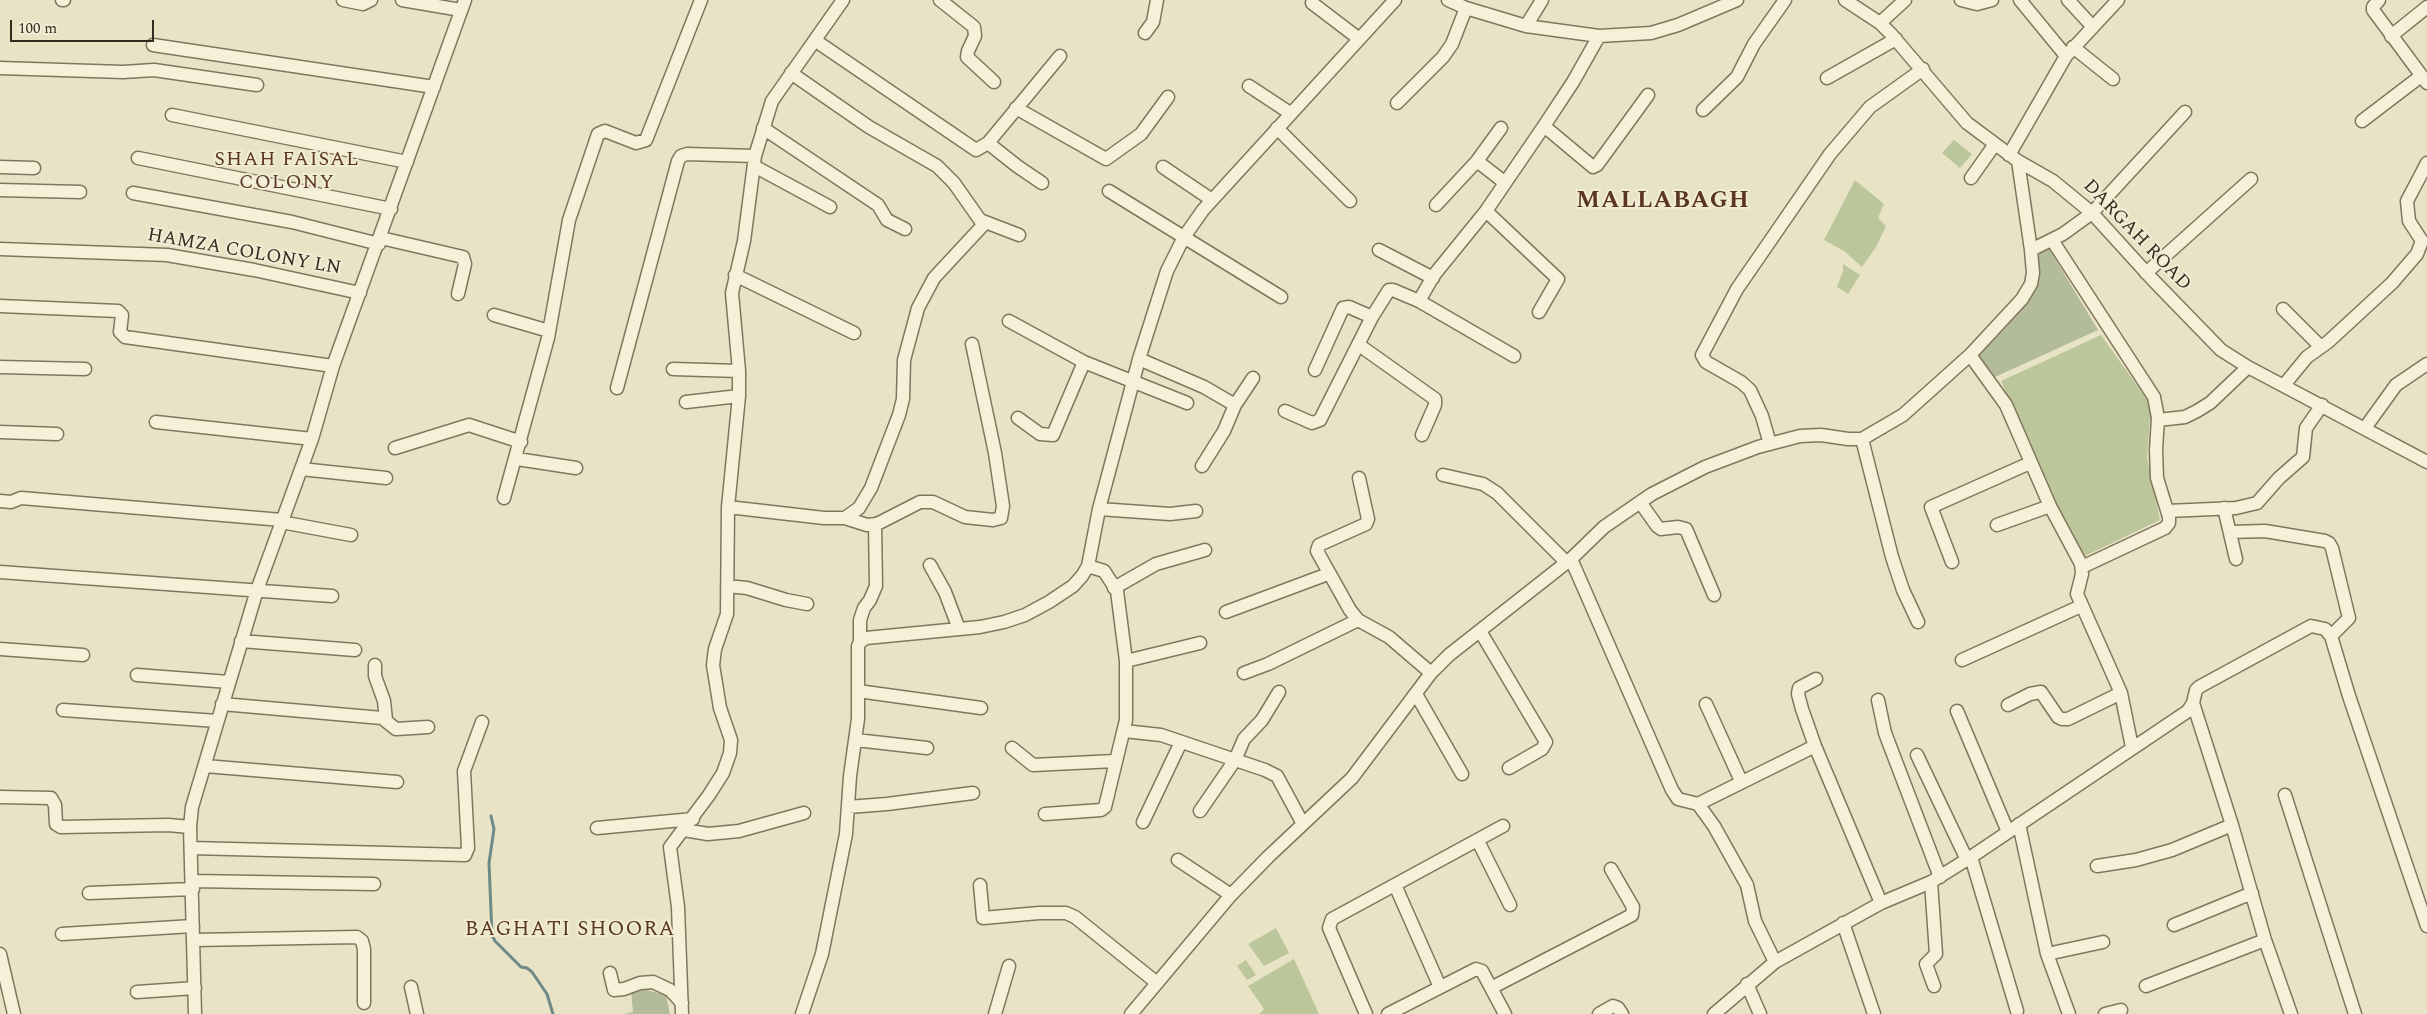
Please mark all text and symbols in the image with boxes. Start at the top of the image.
scale bar [12,10,156,42]
text: 100 m [18,17,57,40]
district label: SHAH FAISAL COLONY [213,149,361,196]
street label: DARGAH ROAD [2077,176,2195,296]
district label: MALLABAGH [1575,188,1751,216]
street label: HAMZA COLONY LN [145,225,343,281]
district label: BAGHATI SHOORA [463,918,677,944]

